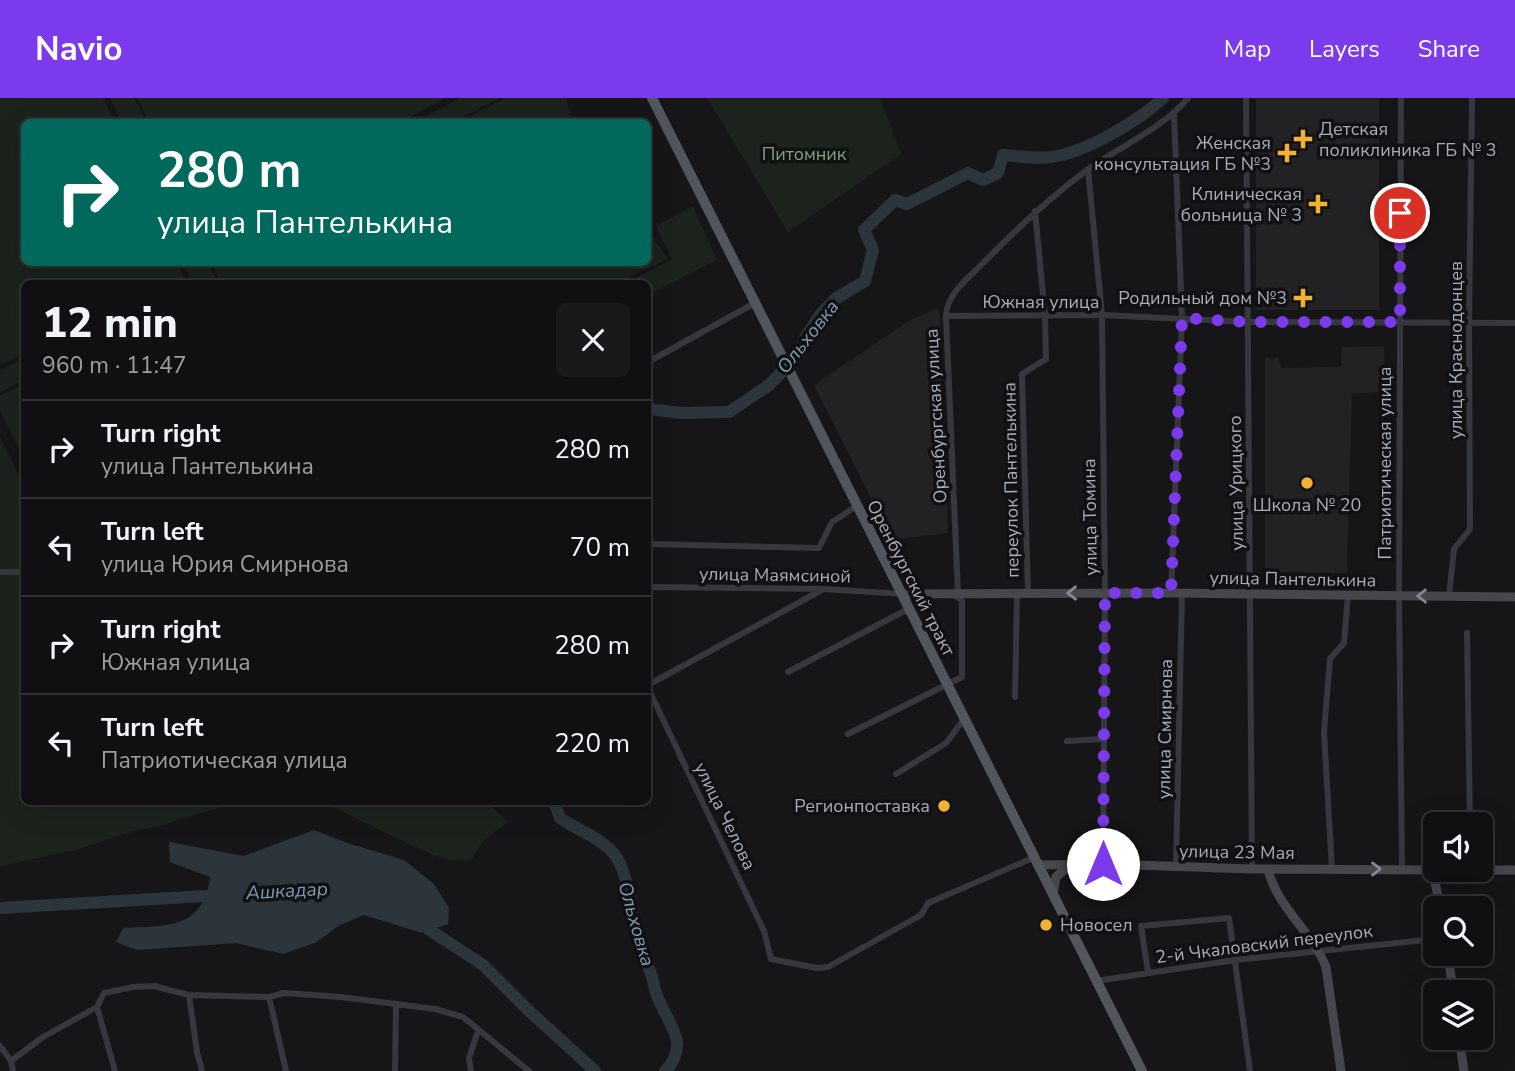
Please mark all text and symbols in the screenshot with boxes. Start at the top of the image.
text: Navio [35,27,122,72]
text: Map [1224,33,1271,65]
text: Layers [1309,33,1380,65]
text: Share [1418,33,1480,65]
place label: Детская поликлиника ГБ № 3 [1319,117,1497,162]
marker: Детская поликлиника ГБ № 3 [1293,129,1313,149]
place label: Женская консультация ГБ №3 [1094,131,1271,176]
text: 280 m [157,137,301,204]
park label: Питомник [762,142,847,166]
marker: Женская консультация ГБ №3 [1277,143,1297,163]
icon: right [42,147,133,238]
place label: Клиническая больница № 3 [1181,182,1302,227]
pin [1370,183,1430,243]
marker: Клиническая больница № 3 [1308,194,1328,214]
icon: arrive [1381,194,1419,232]
text: улица Пантелькина [157,201,453,244]
street label: улица Краснодонцев [1444,261,1468,439]
place label: Родильный дом №3 [1118,286,1287,310]
marker: Родильный дом №3 [1293,288,1313,308]
street label: Южная улица [982,290,1100,314]
text: 12 min [42,295,178,352]
water label: Ольховка [771,295,845,379]
button: close [556,303,630,377]
street label: Оренбургская улица [919,328,953,504]
text: 960 m · 11:47 [42,350,187,381]
street label: Патриотическая улица [1373,366,1397,560]
street label: переулок Пантелькина [997,382,1025,578]
street label: улица Урицкого [1223,415,1249,551]
text: Turn right [101,416,220,451]
icon: right [42,430,80,468]
text: 280 m [554,432,630,467]
text: улица Пантелькина [101,451,314,482]
street label: улица Томина [1077,458,1103,576]
marker: Школа № 20 [1299,475,1315,491]
place label: Школа № 20 [1253,493,1361,517]
street label: Оренбургский тракт [861,496,961,660]
text: Turn left [101,514,204,549]
icon: left [42,528,80,566]
text: 70 m [570,530,630,565]
text: улица Юрия Смирнова [101,549,349,580]
street label: улица Маямсиной [699,562,851,588]
street label: улица Пантелькина [1209,566,1377,592]
one-way arrow [1067,585,1077,601]
one-way arrow [1417,588,1427,604]
text: Turn right [101,612,220,647]
icon: right [42,626,80,664]
text: 280 m [554,628,630,663]
text: Южная улица [101,647,251,678]
street label: улица Смирнова [1152,659,1178,799]
text: Turn left [101,710,204,745]
icon: left [42,724,80,762]
text: 220 m [554,726,630,761]
text: Патриотическая улица [101,745,348,776]
street label: улица Челова [689,758,761,874]
place label: Регионпоставка [794,794,930,818]
marker: Регионпоставка [936,798,952,814]
map controls [1423,812,1493,1050]
button: sound [1423,812,1493,882]
position arrow [1066,827,1140,901]
street label: улица 23 Мая [1179,839,1295,865]
one-way arrow [1371,862,1382,877]
water label: Ашкадар [244,876,329,906]
water label: Ольховка [612,879,660,969]
button: search [1423,896,1493,966]
place label: Новосел [1060,913,1133,937]
marker: Новосел [1038,917,1054,933]
street label: 2-й Чкаловский переулок [1154,919,1374,969]
button: layers [1423,980,1493,1050]

